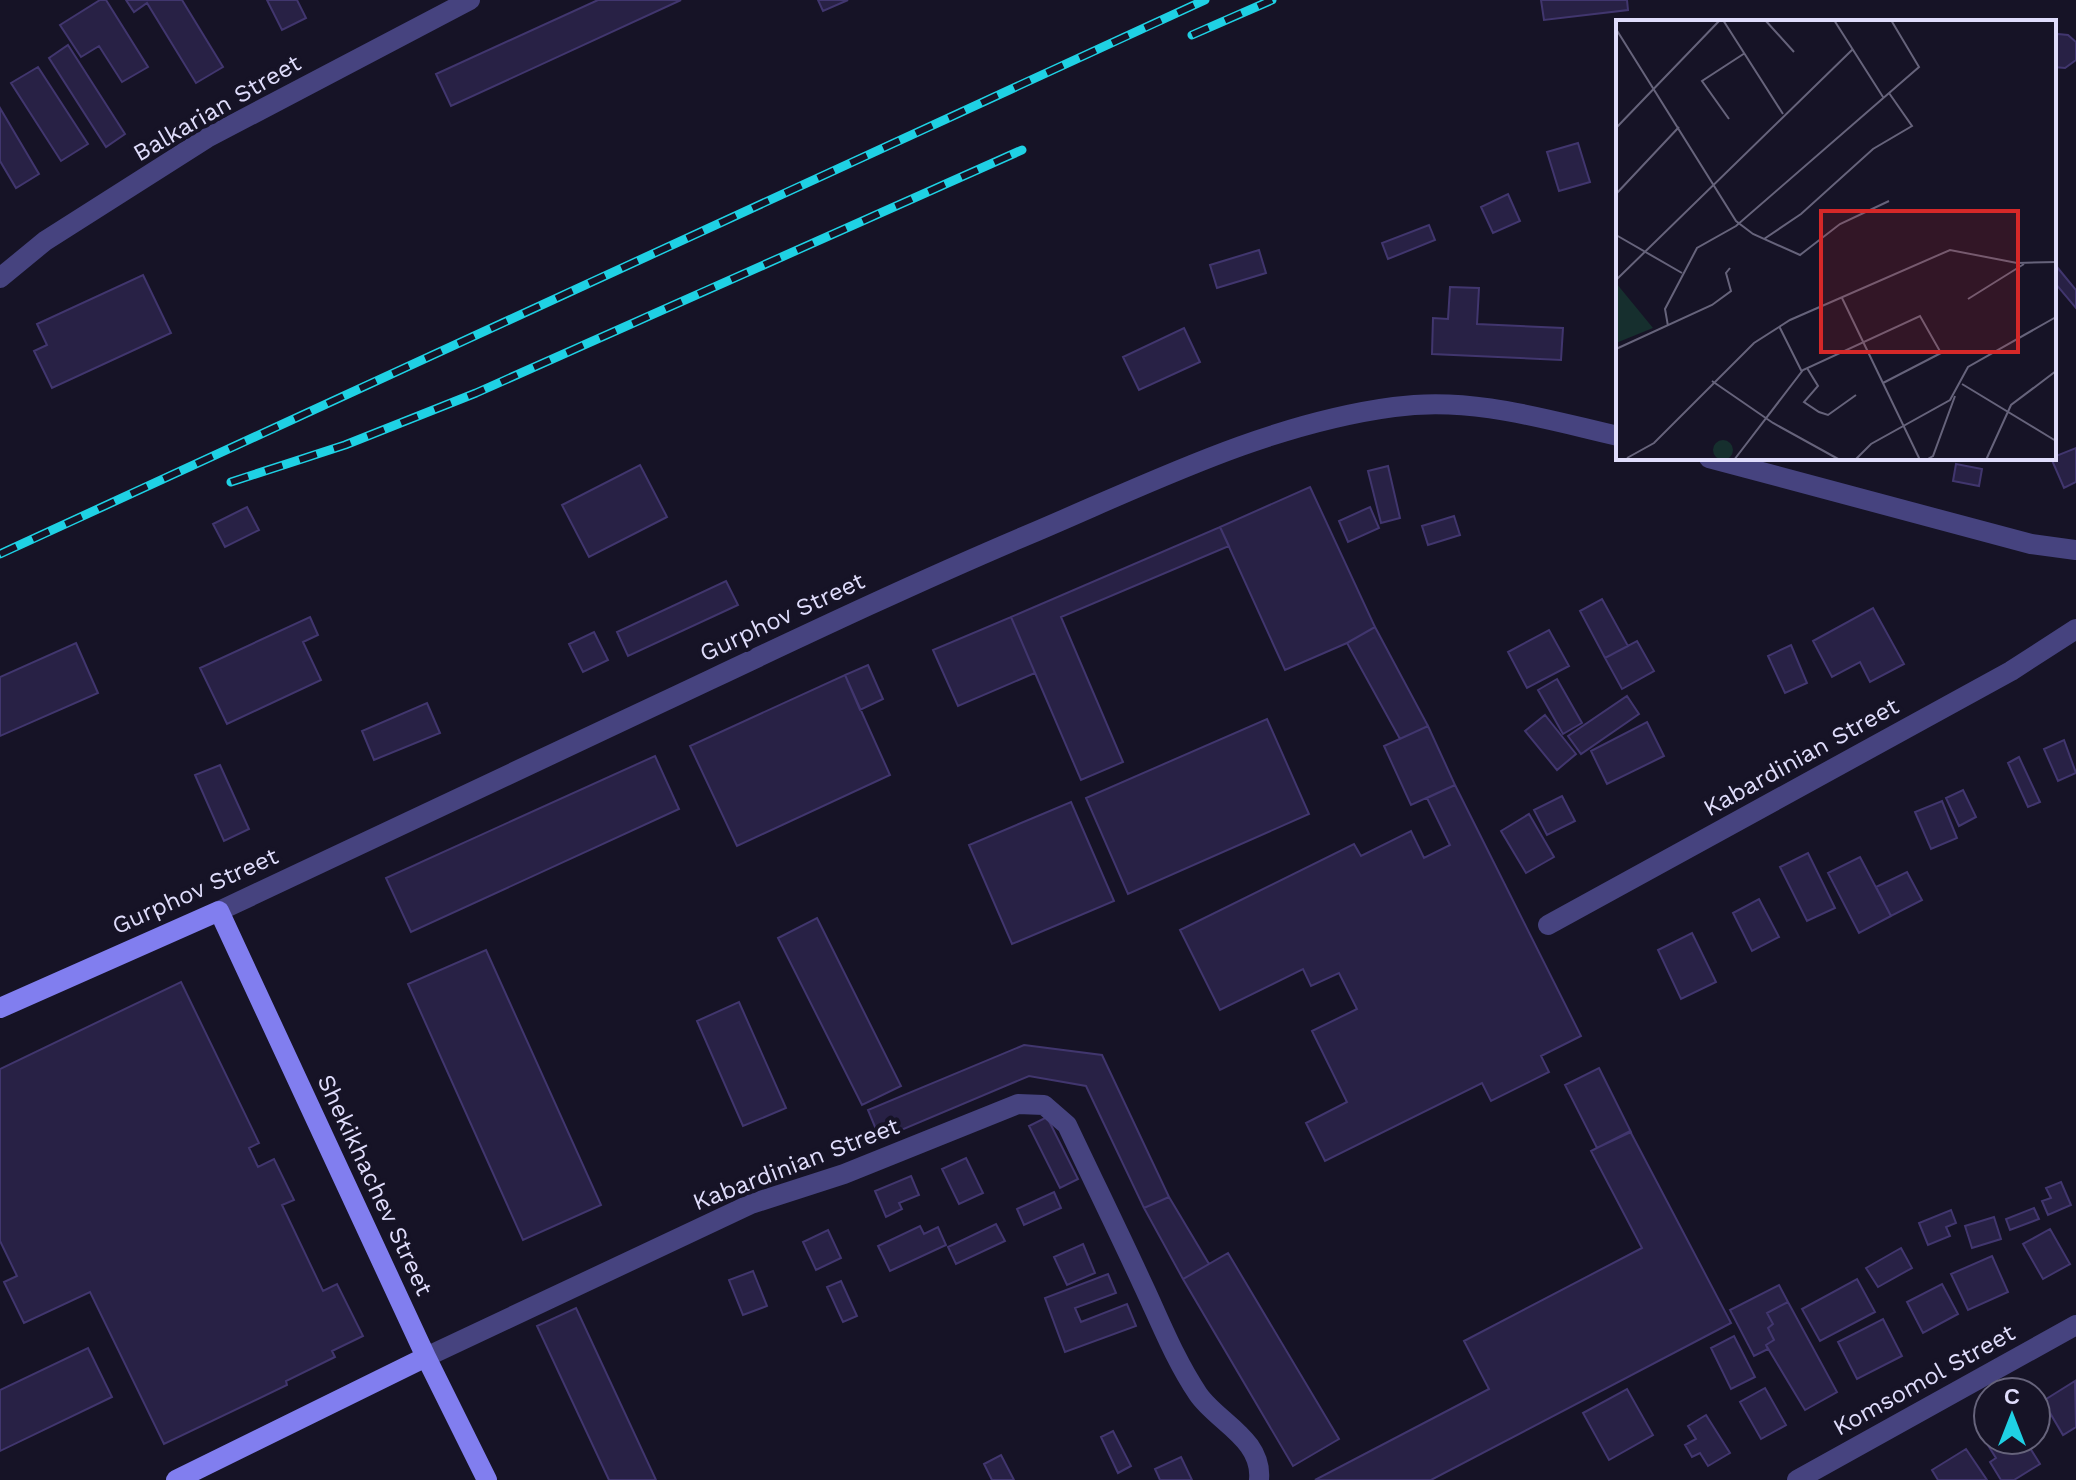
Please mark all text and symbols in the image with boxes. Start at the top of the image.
inset map [1616,20,2056,460]
street label: Balkarian Street [128,49,306,167]
street label: Gurphov Street [695,567,869,667]
street label: Kabardinian Street [1699,692,1903,822]
street label: Gurphov Street [108,842,282,940]
street label: Shekikhachev Street [312,1070,438,1300]
street label: Kabardinian Street [689,1112,903,1216]
street label: Komsomol Street [1828,1318,2020,1442]
north arrow [1972,1376,2052,1456]
text: С [2004,1384,2020,1409]

